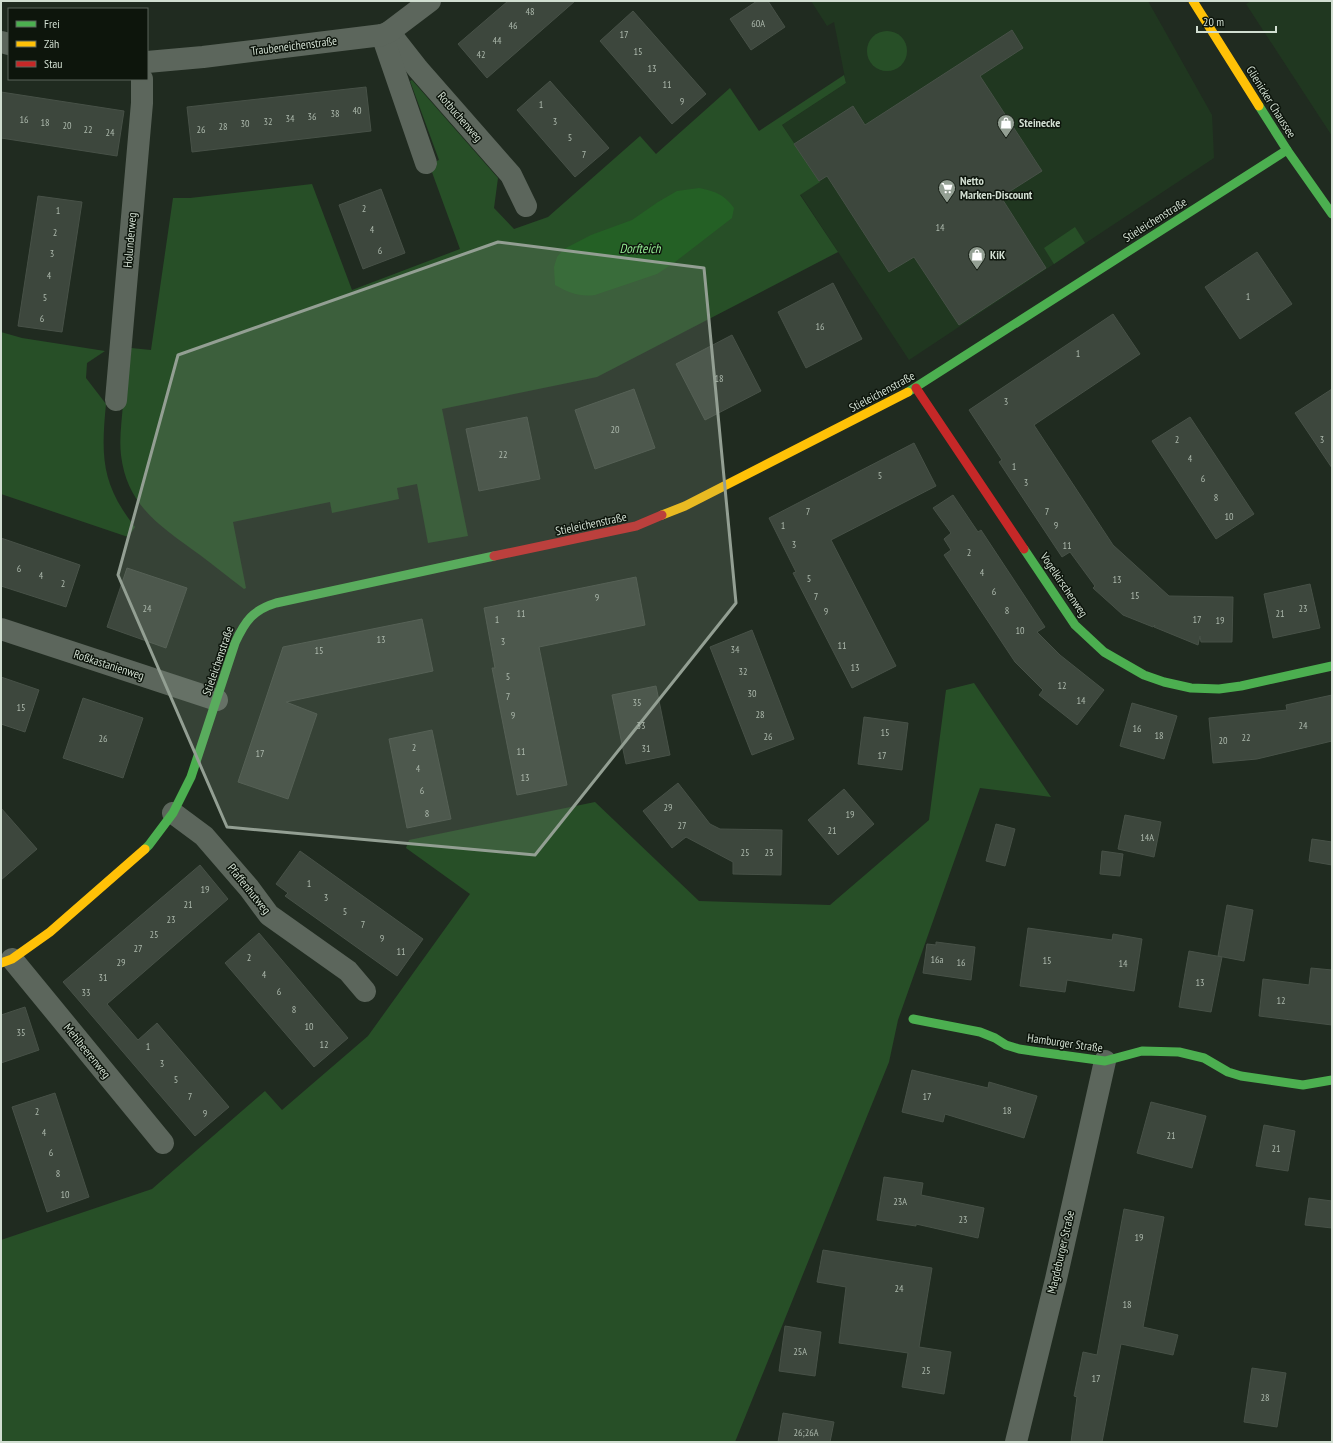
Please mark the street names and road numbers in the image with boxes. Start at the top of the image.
street label: Traubeneichenstraße [250,33,338,58]
street label: Glienicker Chaussee [1243,63,1300,141]
street label: Rotbuchenweg [435,89,486,145]
street label: Stieleichenstraße [1120,194,1189,245]
street label: Holunderweg [120,212,139,268]
street label: Stieleichenstraße [846,368,917,415]
street label: Stieleichenstraße [554,509,628,538]
street label: Vogelkirschenweg [1037,549,1091,620]
street label: Stieleichenstraße [199,624,236,698]
street label: Roßkastanienweg [72,646,146,683]
street label: Pfaffenhutweg [225,860,274,917]
street label: Mehlbeerenweg [61,1020,114,1081]
street label: Hamburger Straße [1026,1030,1104,1055]
street label: Magdeburger Straße [1044,1209,1077,1295]

